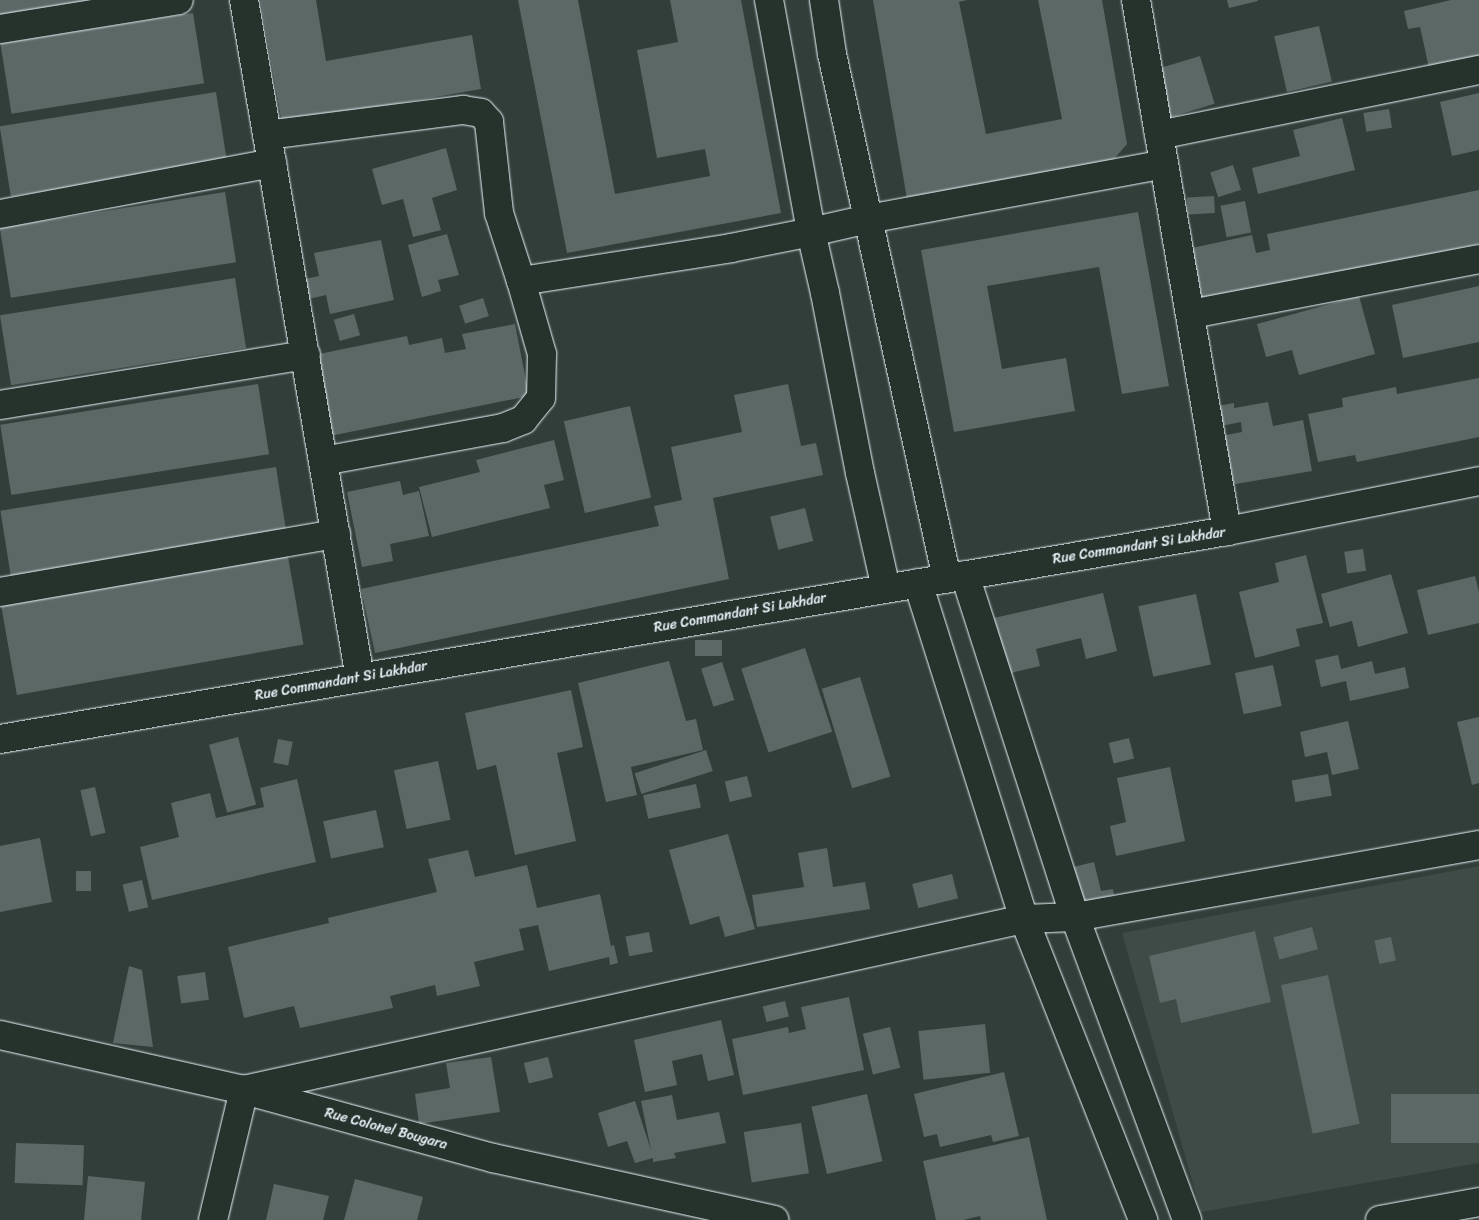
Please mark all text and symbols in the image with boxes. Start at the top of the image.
street label: Rue Commandant Si Lakhdar [1051,524,1227,568]
street label: Rue Commandant Si Lakhdar [652,590,828,636]
street label: Rue Commandant Si Lakhdar [253,658,429,704]
street label: Rue Colonel Bougara [323,1105,449,1153]

